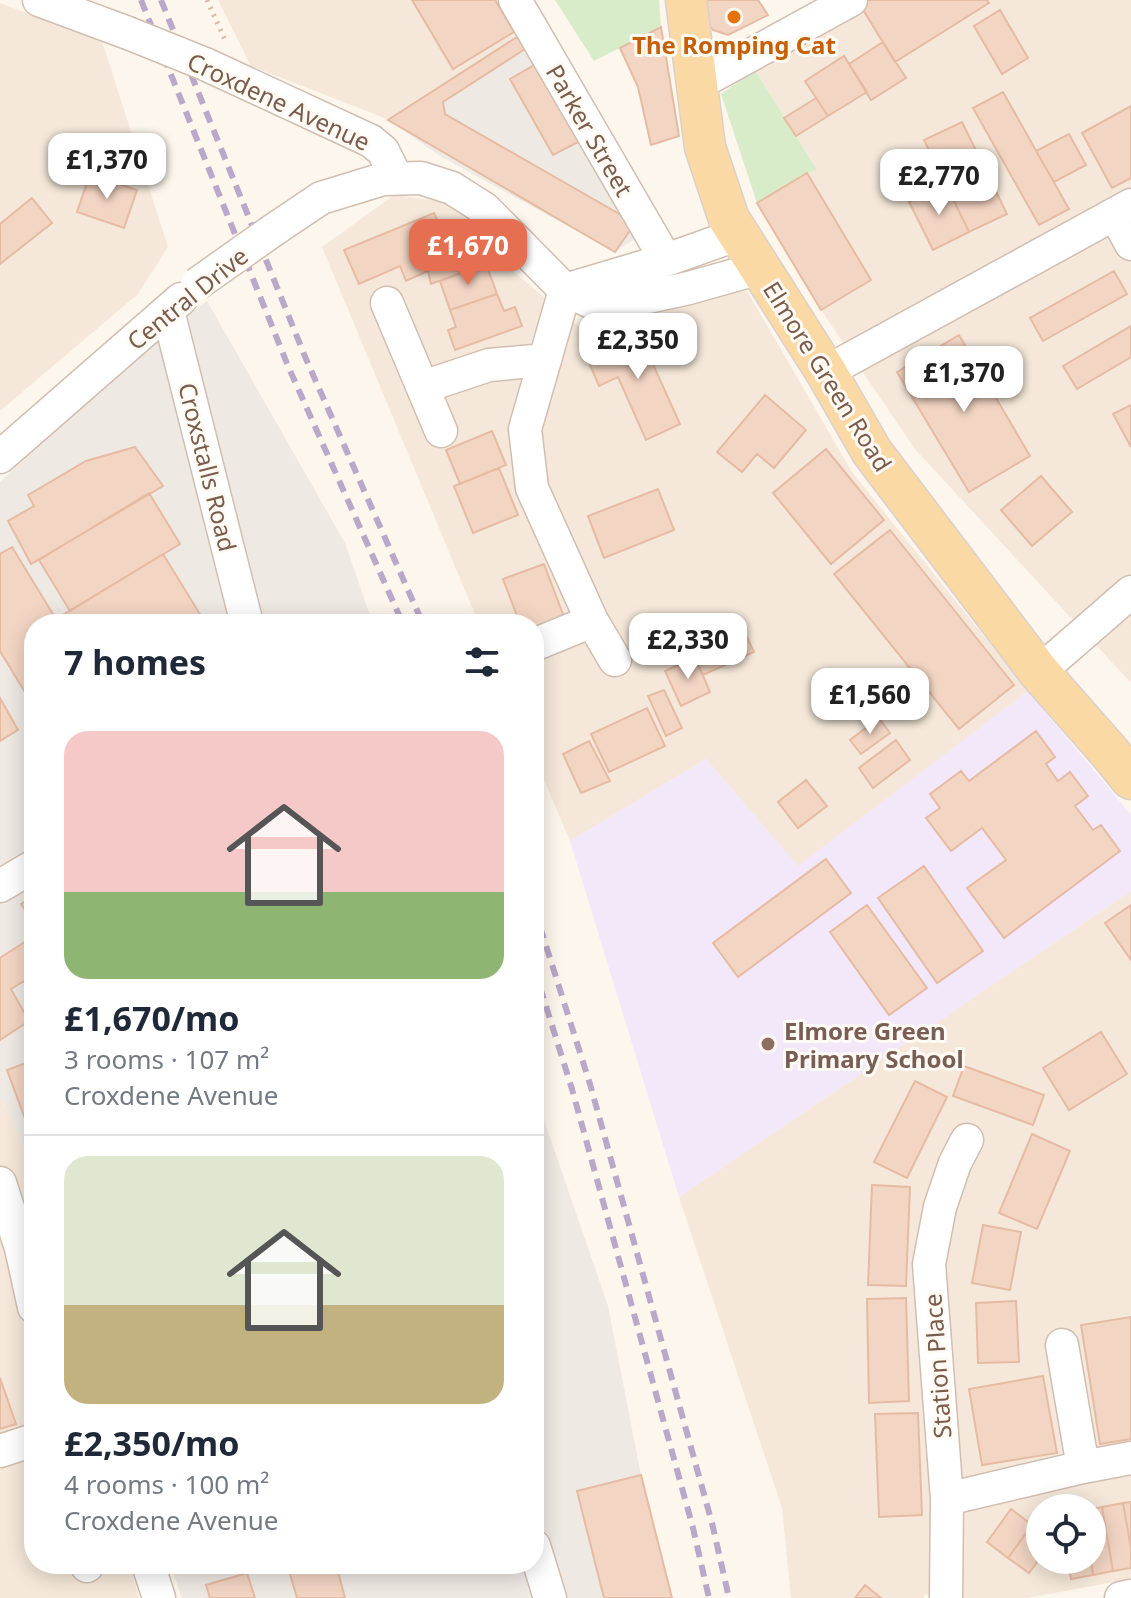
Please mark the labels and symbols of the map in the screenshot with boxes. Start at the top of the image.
marker: The Romping Cat [725,8,743,26]
place label: The Romping Cat [632,28,836,61]
street label: Croxdene Avenue [182,44,376,158]
street label: Parker Street [539,58,641,202]
pin: £1,370 [42,133,172,201]
pin: £2,770 [874,149,1004,217]
pin: £1,670 [403,219,533,287]
street label: Central Drive [120,239,254,357]
street label: Elmore Green Road [756,275,900,477]
pin: £2,350 [573,313,703,381]
pin: £1,370 [899,346,1029,414]
street label: Croxstalls Road [171,379,245,555]
pin: £2,330 [623,613,753,681]
pin: £1,560 [805,668,935,736]
place label: Elmore Green Primary School [784,1014,964,1075]
marker: Elmore Green Primary School [759,1035,777,1053]
street label: Station Place [915,1293,959,1439]

